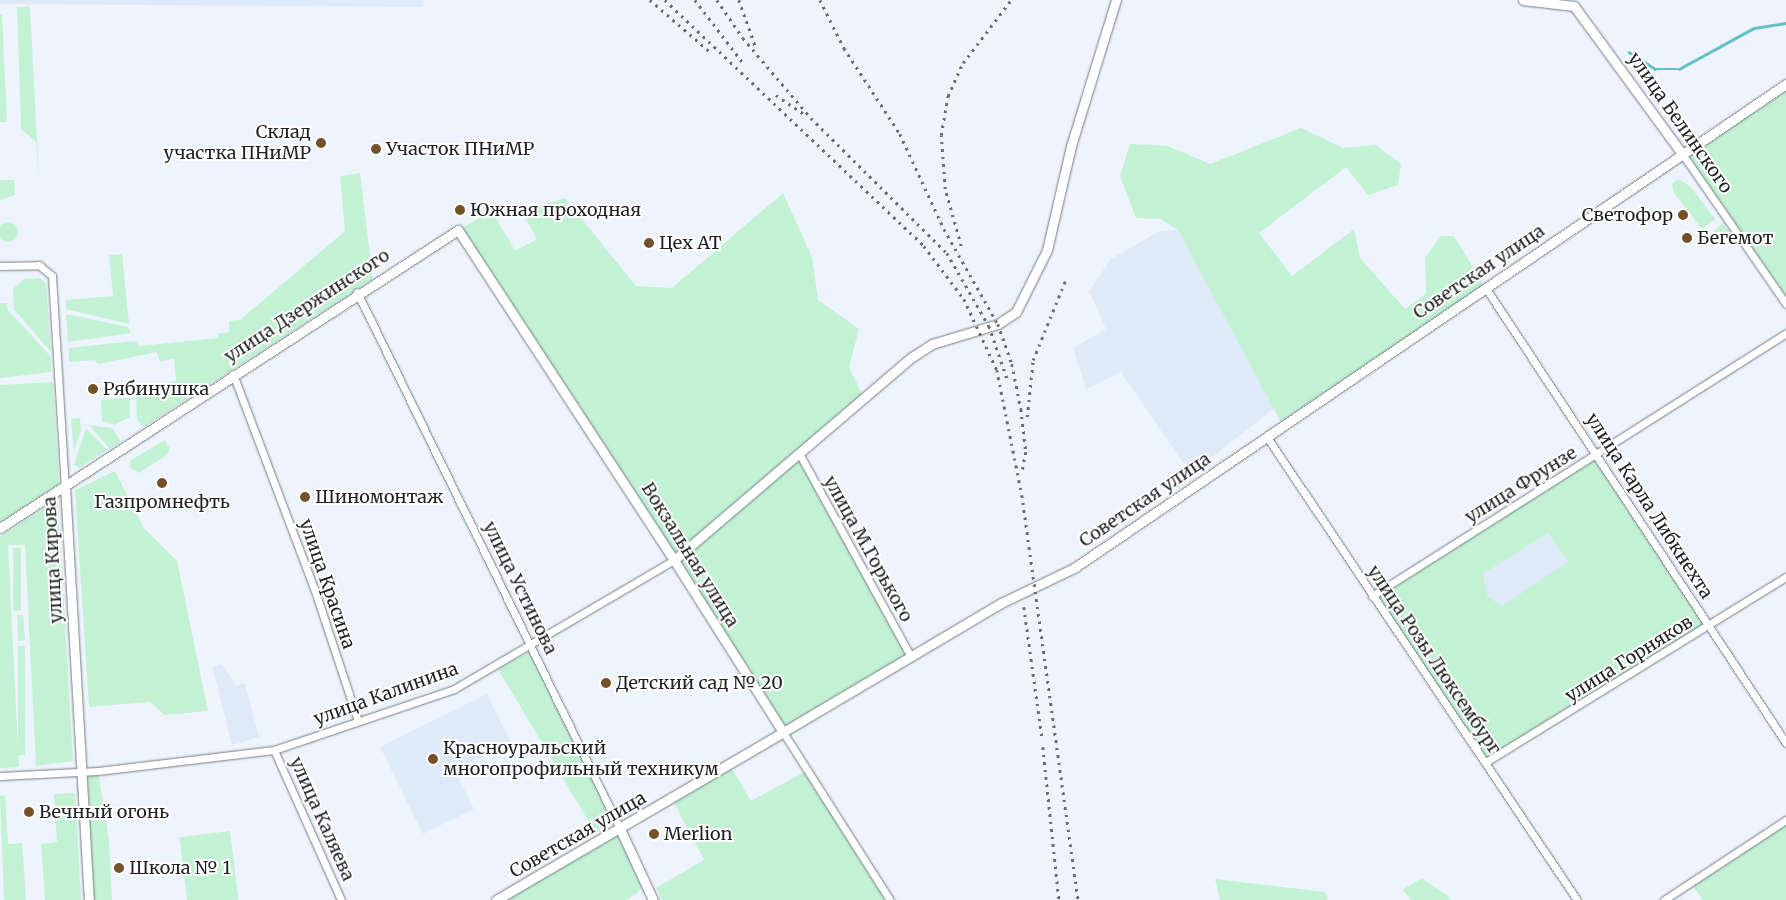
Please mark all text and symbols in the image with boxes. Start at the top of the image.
street label: улица Белинского [1623,48,1737,198]
place label: Склад участка ПНиМР [163,122,311,164]
marker: Склад участка ПНиМР [315,137,327,149]
place label: Участок ПНиМР [386,138,534,160]
marker: Участок ПНиМР [370,143,382,155]
place label: Южная проходная [470,199,641,221]
marker: Южная проходная [454,204,466,216]
place label: Светофор [1582,204,1673,226]
marker: Светофор [1677,209,1689,221]
street label: Советская улица [1409,220,1549,324]
place label: Бегемот [1697,227,1773,249]
place label: Цех АТ [659,232,721,254]
marker: Бегемот [1681,232,1693,244]
marker: Цех АТ [643,237,655,249]
street label: улица Дзержинского [220,245,394,367]
place label: Рябинушка [103,378,209,400]
marker: Рябинушка [87,383,99,395]
street label: улица Карла Либкнехта [1581,409,1717,603]
street label: улица Фрунзе [1461,442,1581,528]
street label: Советская улица [1075,448,1215,552]
street label: улица М.Горького [819,472,917,626]
marker: Газпромнефть [156,477,168,489]
street label: Вокзальная улица [637,479,743,631]
place label: Шиномонтаж [315,486,443,508]
place label: Газпромнефть [94,491,230,513]
marker: Шиномонтаж [299,491,311,503]
street label: улица Кирова [39,496,67,624]
street label: улица Красина [295,516,359,652]
street label: улица Устинова [478,518,562,658]
street label: улица Розы Люксембург [1363,561,1505,759]
street label: улица Горняков [1561,611,1697,707]
street label: улица Калинина [311,658,461,730]
place label: Детский сад № 20 [616,672,783,694]
marker: Детский сад № 20 [600,677,612,689]
place label: Красноуральский многопрофильный техникум [443,738,719,781]
marker: Красноуральский многопрофильный техникум [427,753,439,765]
street label: улица Каляева [285,754,359,884]
street label: Советская улица [506,787,650,883]
place label: Вечный огонь [39,801,169,823]
marker: Вечный огонь [23,806,35,818]
place label: Merlion [664,823,732,845]
marker: Merlion [648,828,660,840]
place label: Школа № 1 [129,857,231,879]
marker: Школа № 1 [113,862,125,874]

